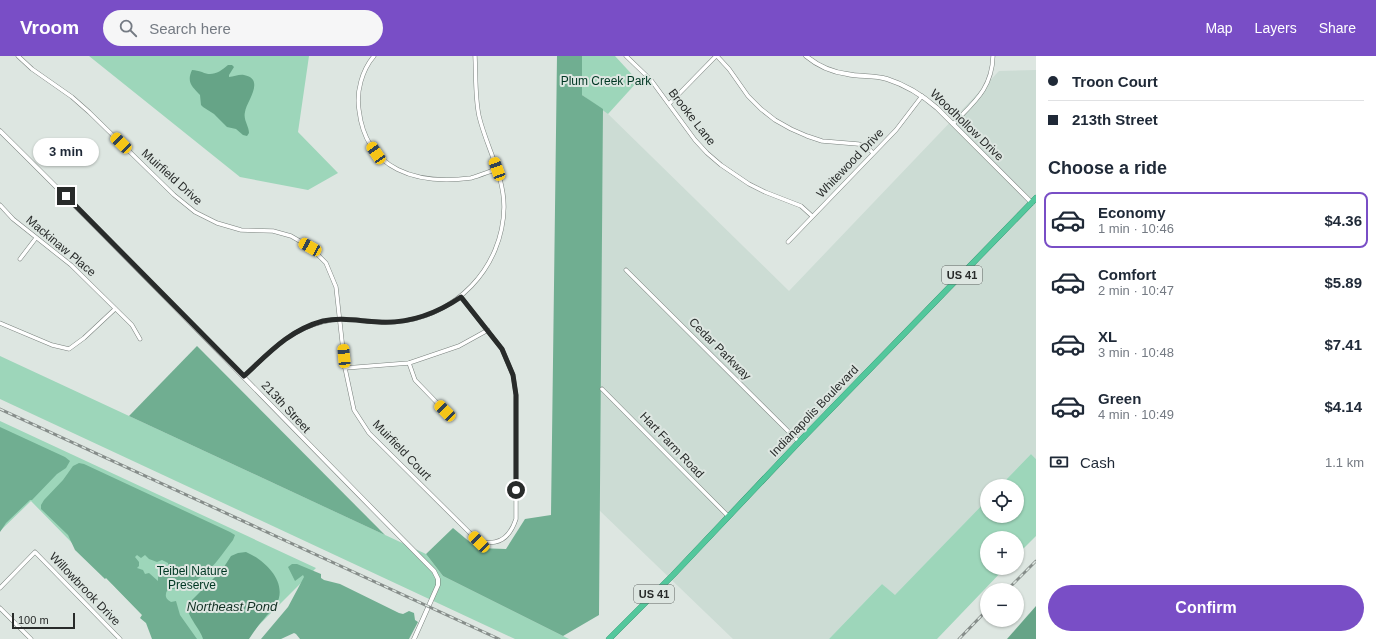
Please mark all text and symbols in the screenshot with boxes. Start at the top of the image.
search box [103,10,383,46]
text: Vroom [20,17,79,38]
icon: search [117,17,139,39]
text: Search here [149,20,231,37]
text: Map [1205,20,1233,36]
text: Layers [1255,20,1297,36]
text: Share [1319,20,1356,36]
text: Troon Court [1072,73,1158,90]
park label: Plum Creek Park [561,74,652,88]
street label: Brooke Lane [666,86,719,148]
street label: Woodhollow Drive [927,86,1007,164]
text: 213th Street [1072,111,1158,128]
street label: Whitewood Drive [813,125,887,200]
car [108,130,134,156]
callout: 3 min [33,138,99,166]
car [364,140,388,166]
text: 3 min [49,144,83,159]
street label: Muirfield Drive [139,146,205,208]
car [487,156,507,182]
text: Choose a ride [1048,158,1167,178]
route end [57,187,75,205]
icon: car [1050,202,1086,238]
text: Economy [1098,204,1166,221]
text: $4.36 [1324,212,1362,229]
street label: Mackinaw Place [23,213,99,279]
text: 1 min · 10:46 [1098,221,1174,236]
car [297,236,323,258]
icon: car [1050,264,1086,300]
road number: US 41 [942,266,982,284]
text: Comfort [1098,266,1156,283]
text: $5.89 [1324,274,1362,291]
text: 2 min · 10:47 [1098,283,1174,298]
street label: Cedar Parkway [686,315,754,383]
icon: car [1050,326,1086,362]
text: XL [1098,328,1117,345]
text: $7.41 [1324,336,1362,353]
car [337,344,351,368]
text: 3 min · 10:48 [1098,345,1174,360]
street label: Indianapolis Boulevard [767,362,861,460]
street label: 213th Street [259,378,314,436]
icon: car [1050,388,1086,424]
text: Green [1098,390,1141,407]
car [432,398,458,424]
text: $4.14 [1324,398,1362,415]
text: 4 min · 10:49 [1098,407,1174,422]
street label: Hart Farm Road [637,409,707,481]
street label: Muirfield Court [370,417,435,483]
icon: cash [1048,451,1070,473]
text: Cash [1080,454,1115,471]
text: 1.1 km [1325,455,1364,470]
map controls [980,479,1024,627]
button: locate [980,479,1024,523]
route start [507,481,525,499]
car [466,529,492,555]
button: + [980,531,1024,575]
street label: Willowbrook Drive [47,550,124,629]
park label: Teibel Nature Preserve [157,564,228,592]
button: − [980,583,1024,627]
road number: US 41 [634,585,674,603]
button: Confirm [1048,585,1364,631]
water label: Northeast Pond [187,599,278,614]
scale bar [12,611,75,630]
text: 100 m [18,614,49,626]

